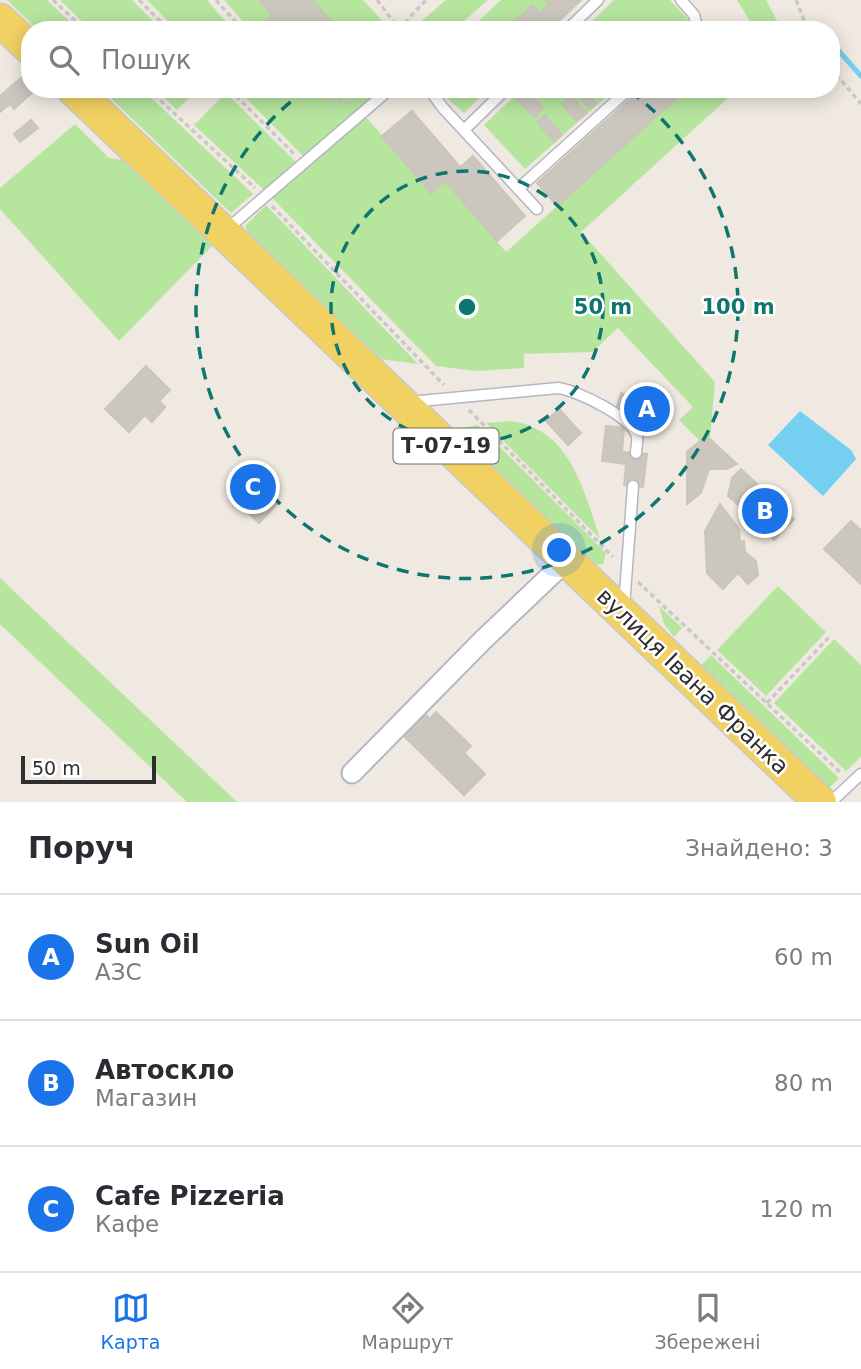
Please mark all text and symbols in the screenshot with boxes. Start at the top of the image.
search box [21,21,840,98]
icon: search [45,41,83,79]
text: Пошук [101,45,191,75]
centre of rings [455,295,479,319]
text: 50 m [574,295,632,319]
text: 100 m [701,295,775,319]
pin: A [624,383,670,435]
road number: Т-07-19 [394,428,499,464]
pin: C [230,461,276,513]
pin: B [742,485,788,537]
your location [542,533,576,567]
street label: вулиця Івана Франка [592,583,794,779]
scale bar [21,753,156,785]
text: 50 m [32,757,81,779]
text: Поруч [28,830,135,865]
text: Знайдено: 3 [685,835,833,861]
text: Sun Oil [95,929,200,959]
text: A [42,944,60,970]
text: 60 m [774,944,833,970]
text: АЗС [95,959,142,985]
text: Автоскло [95,1055,234,1085]
text: B [42,1070,60,1096]
text: 80 m [774,1070,833,1096]
text: Магазин [95,1085,197,1111]
text: Cafe Pizzeria [95,1181,285,1211]
text: C [43,1196,59,1222]
text: 120 m [759,1196,833,1222]
text: Кафе [95,1211,159,1237]
tab: Карта [101,1289,160,1353]
tab: Маршрут [362,1289,453,1353]
tab: Збережені [655,1289,760,1353]

